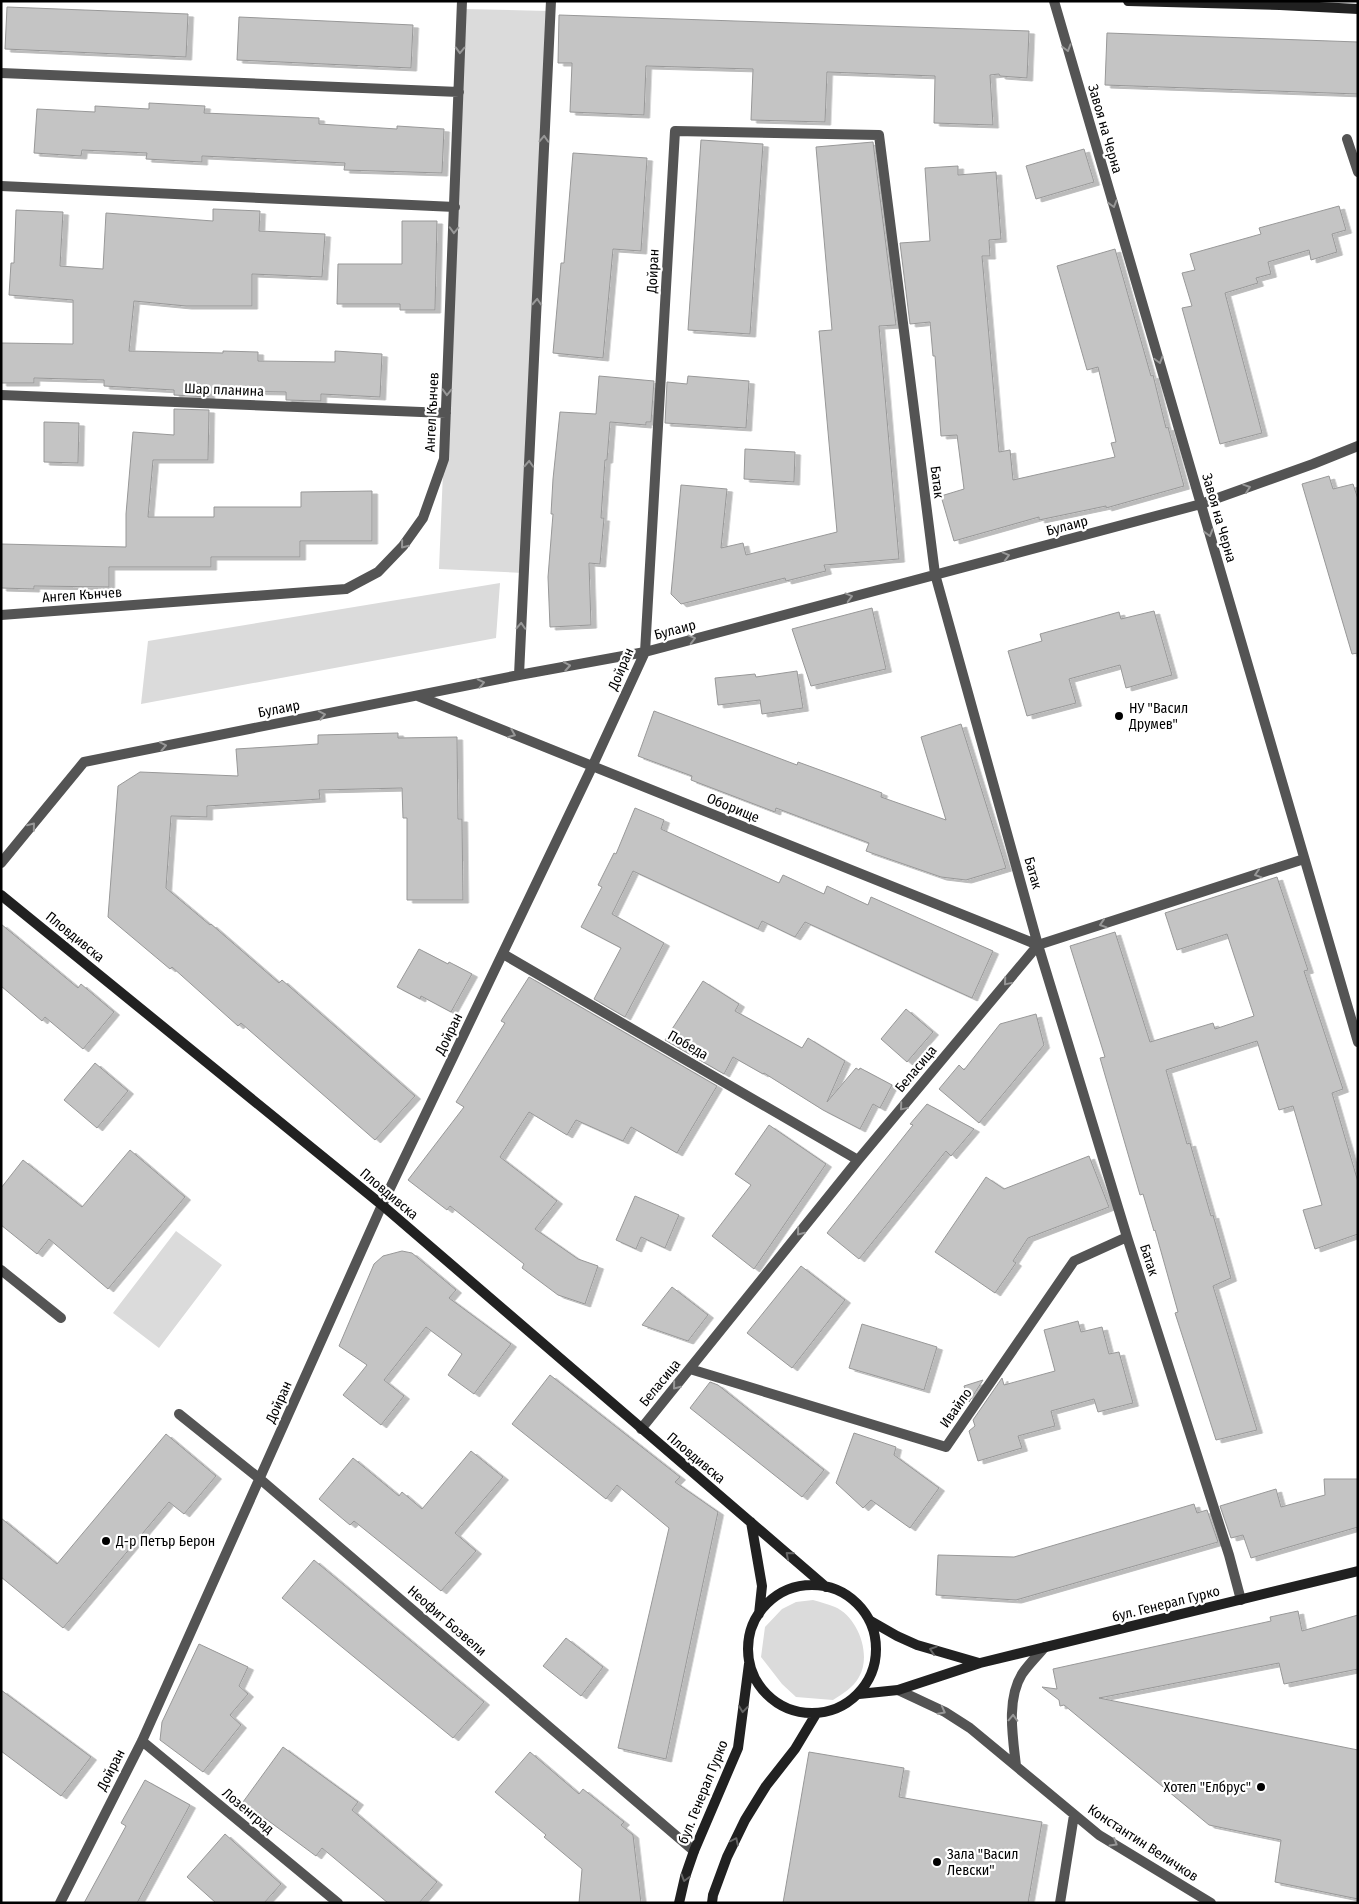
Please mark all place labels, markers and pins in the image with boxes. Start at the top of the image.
place label: НУ "Васил Друмев" [1128,700,1188,733]
marker: НУ "Васил Друмев" [1113,710,1125,722]
place label: Д-р Петър Берон [115,1533,215,1550]
marker: Д-р Петър Берон [100,1535,112,1547]
place label: Хотел "Елбрус" [1164,1779,1251,1796]
marker: Хотел "Елбрус" [1255,1781,1267,1793]
place label: Зала "Васил Левски" [947,1846,1018,1879]
marker: Зала "Васил Левски" [931,1856,943,1868]

